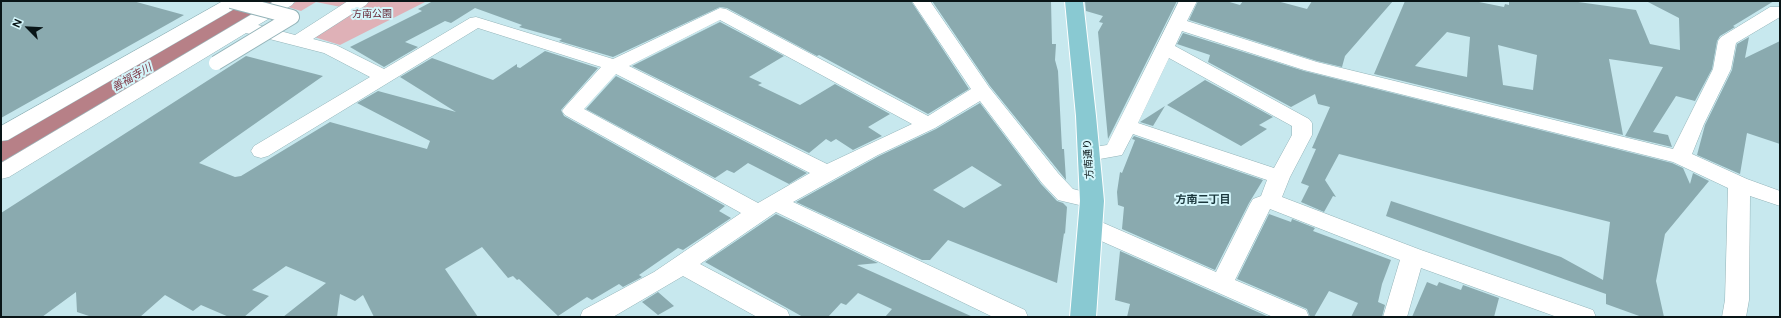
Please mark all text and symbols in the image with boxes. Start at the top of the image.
north arrow [8,8,48,48]
park label: 方南公園 [352,8,392,20]
text: N [9,17,25,30]
water label: 善福寺川 [110,61,154,95]
street label: 方南通り [1082,139,1096,179]
district label: 方南二丁目 [1176,193,1230,207]

